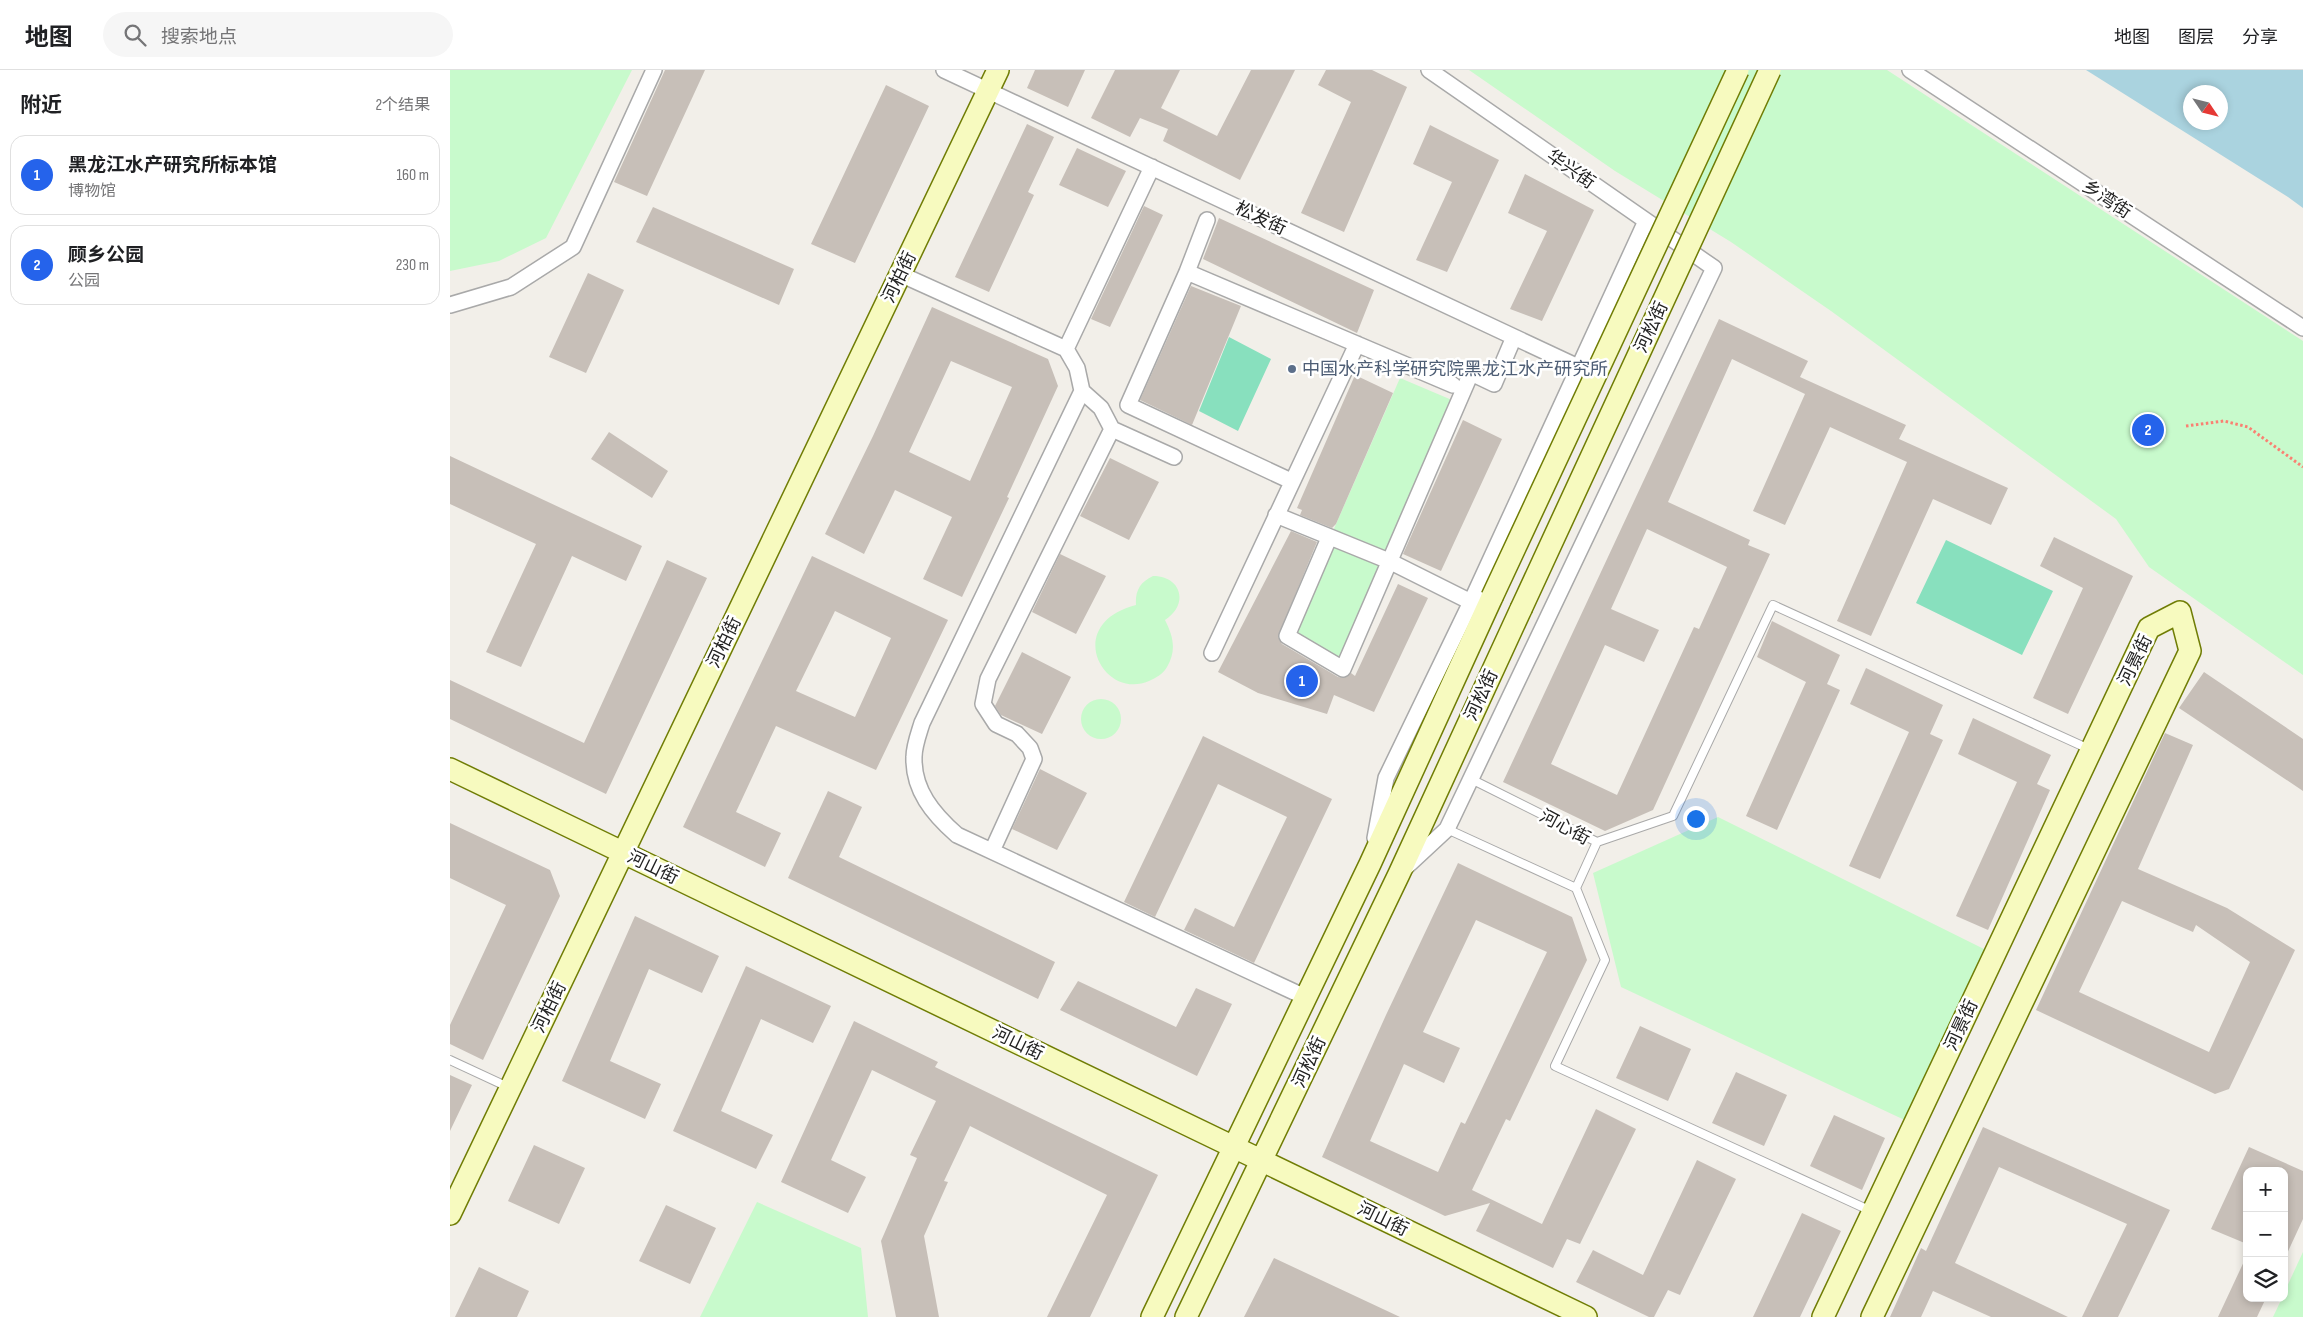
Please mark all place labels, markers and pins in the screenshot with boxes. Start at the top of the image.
place label: 中国水产科学研究院黑龙江水产研究所 [1302,359,1608,380]
marker: 中国水产科学研究院黑龙江水产研究所 [1286,363,1298,375]
pin: 2 [2132,411,2164,449]
pin: 1 [1286,662,1318,700]

